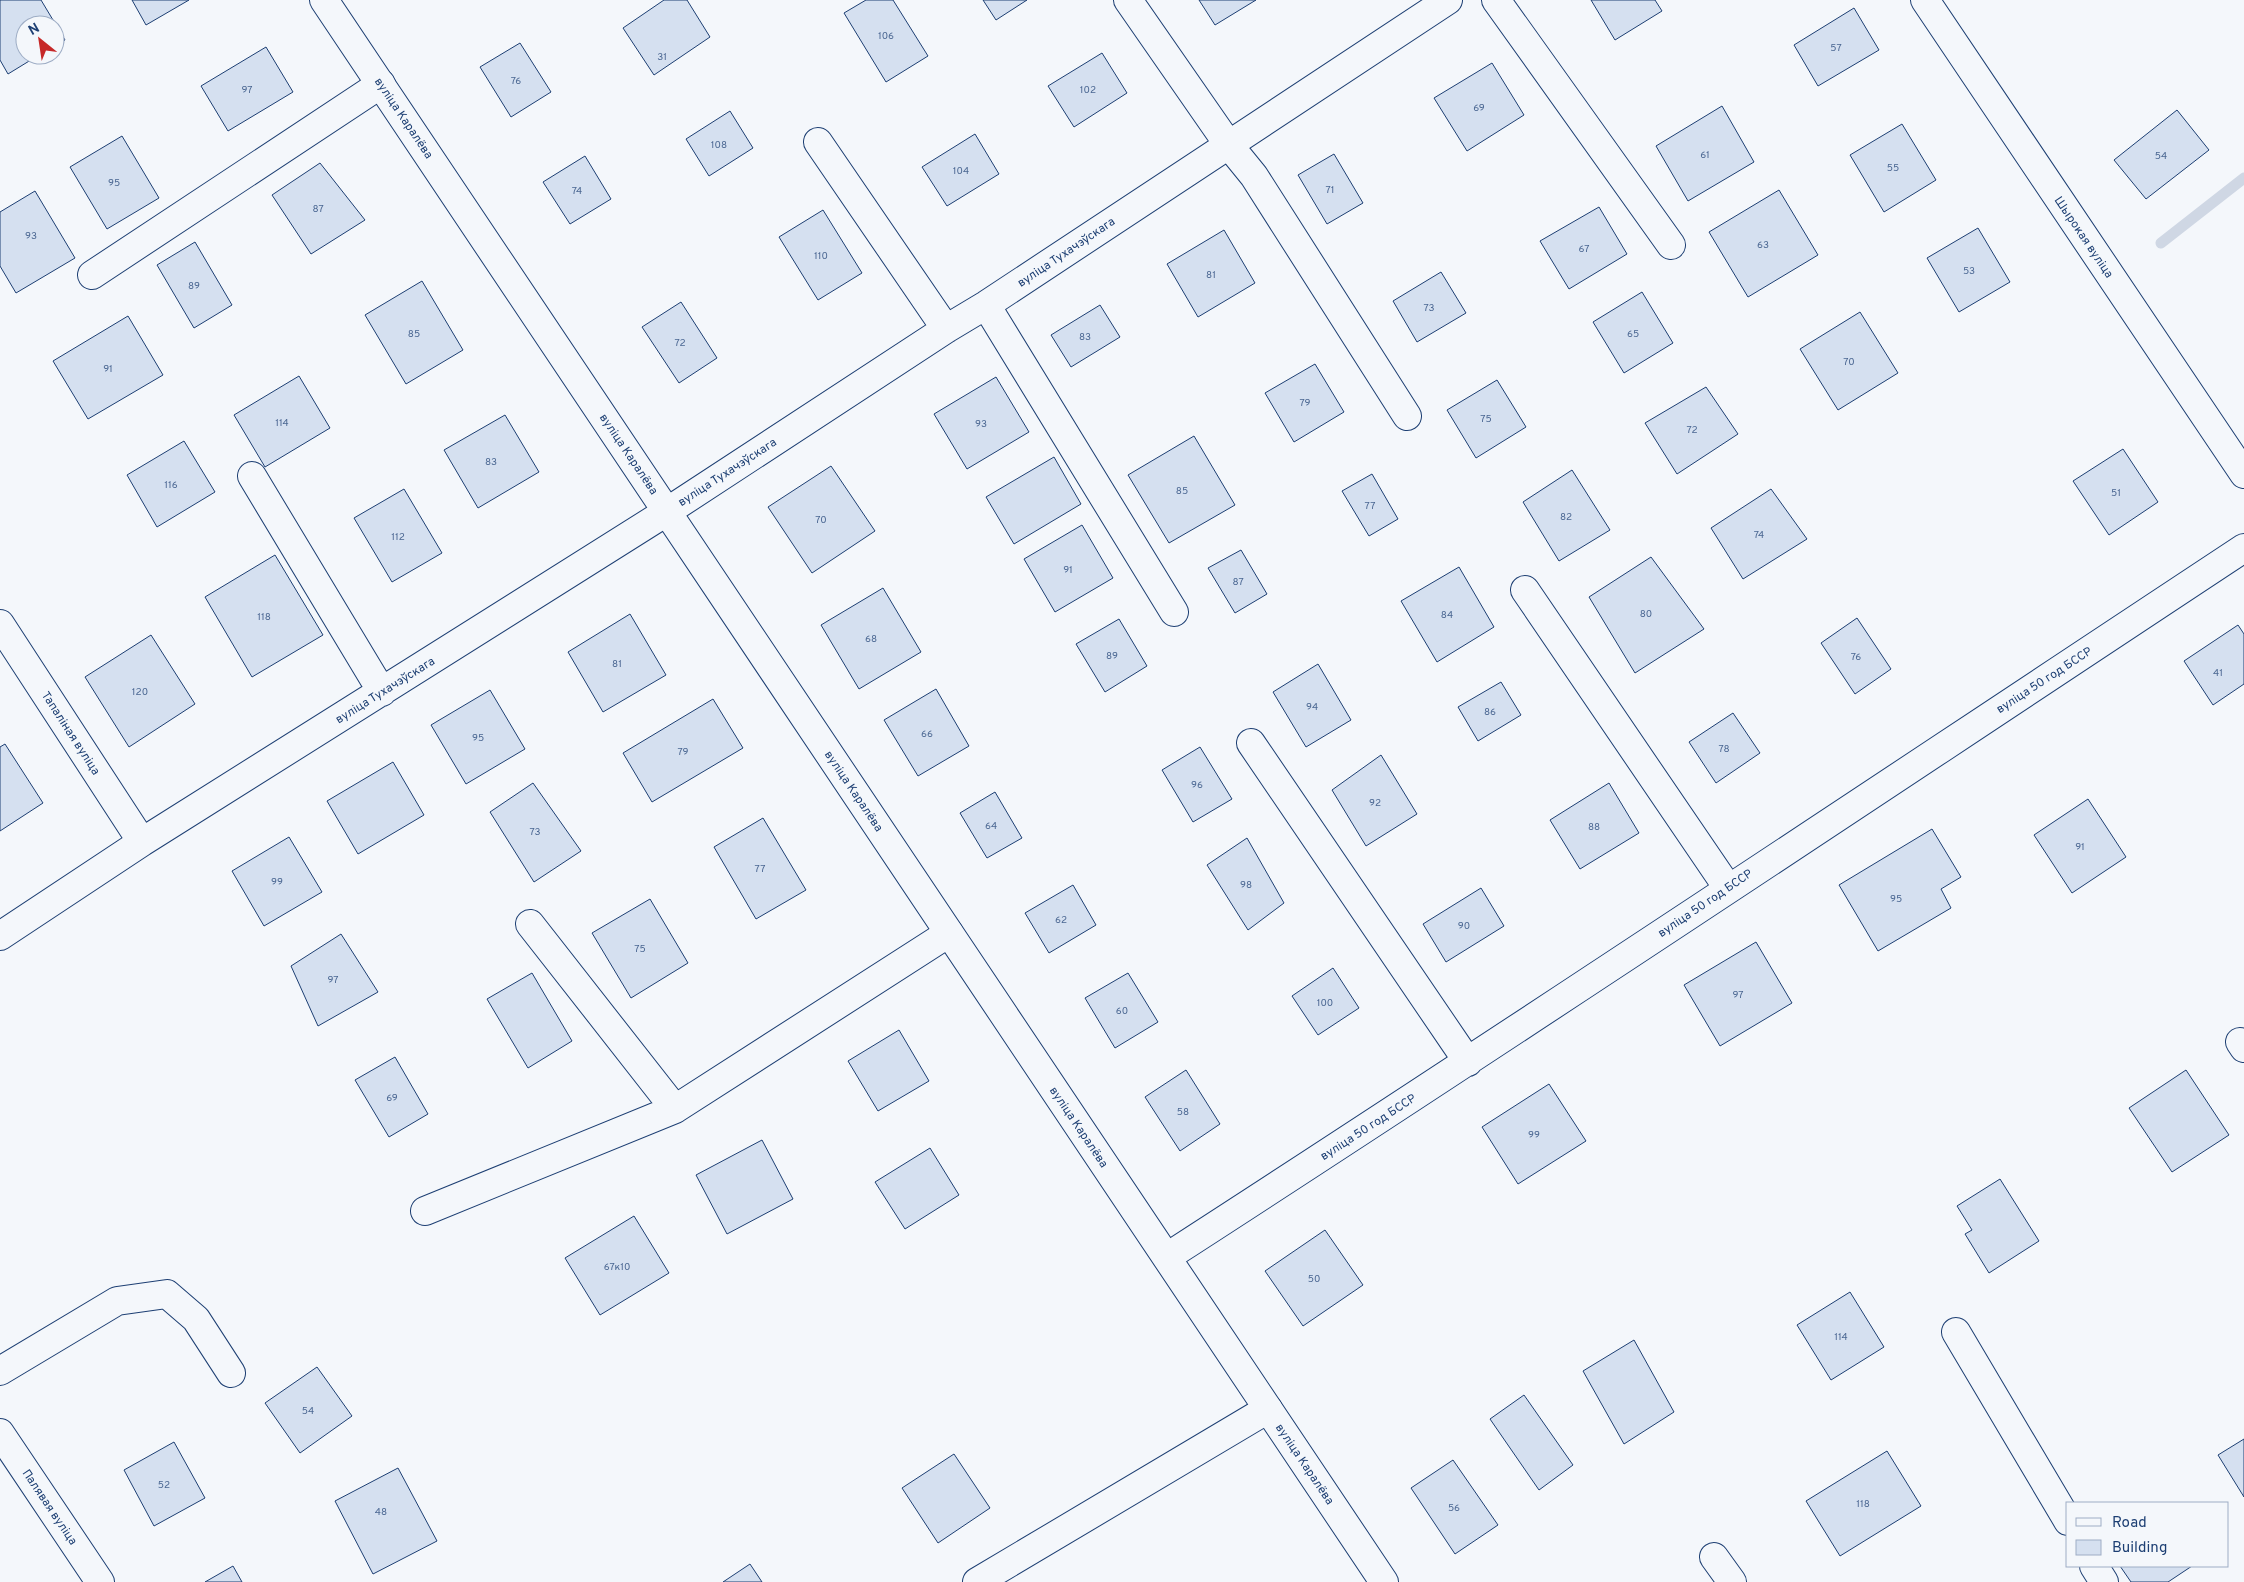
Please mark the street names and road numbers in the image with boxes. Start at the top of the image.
street label: вуліца Каралёва [370,75,436,162]
street label: Шырокая вуліца [2050,193,2117,282]
street label: вуліца Тухачэўскага [1015,214,1119,292]
street label: вуліца Каралёва [595,411,661,498]
street label: вуліца Тухачэўскага [675,435,780,511]
street label: вуліца 50 год БССР [1994,644,2096,718]
street label: вуліца Тухачэўскага [333,654,438,728]
street label: Тапаліная вуліца [37,689,103,778]
street label: вуліца Каралёва [820,748,886,835]
street label: вуліца 50 год БССР [1655,866,1756,942]
street label: вуліца Каралёва [1045,1084,1111,1171]
street label: вуліца 50 год БССР [1318,1091,1420,1165]
street label: вуліца Каралёва [1271,1421,1337,1508]
street label: Палявая вуліца [18,1467,80,1549]

